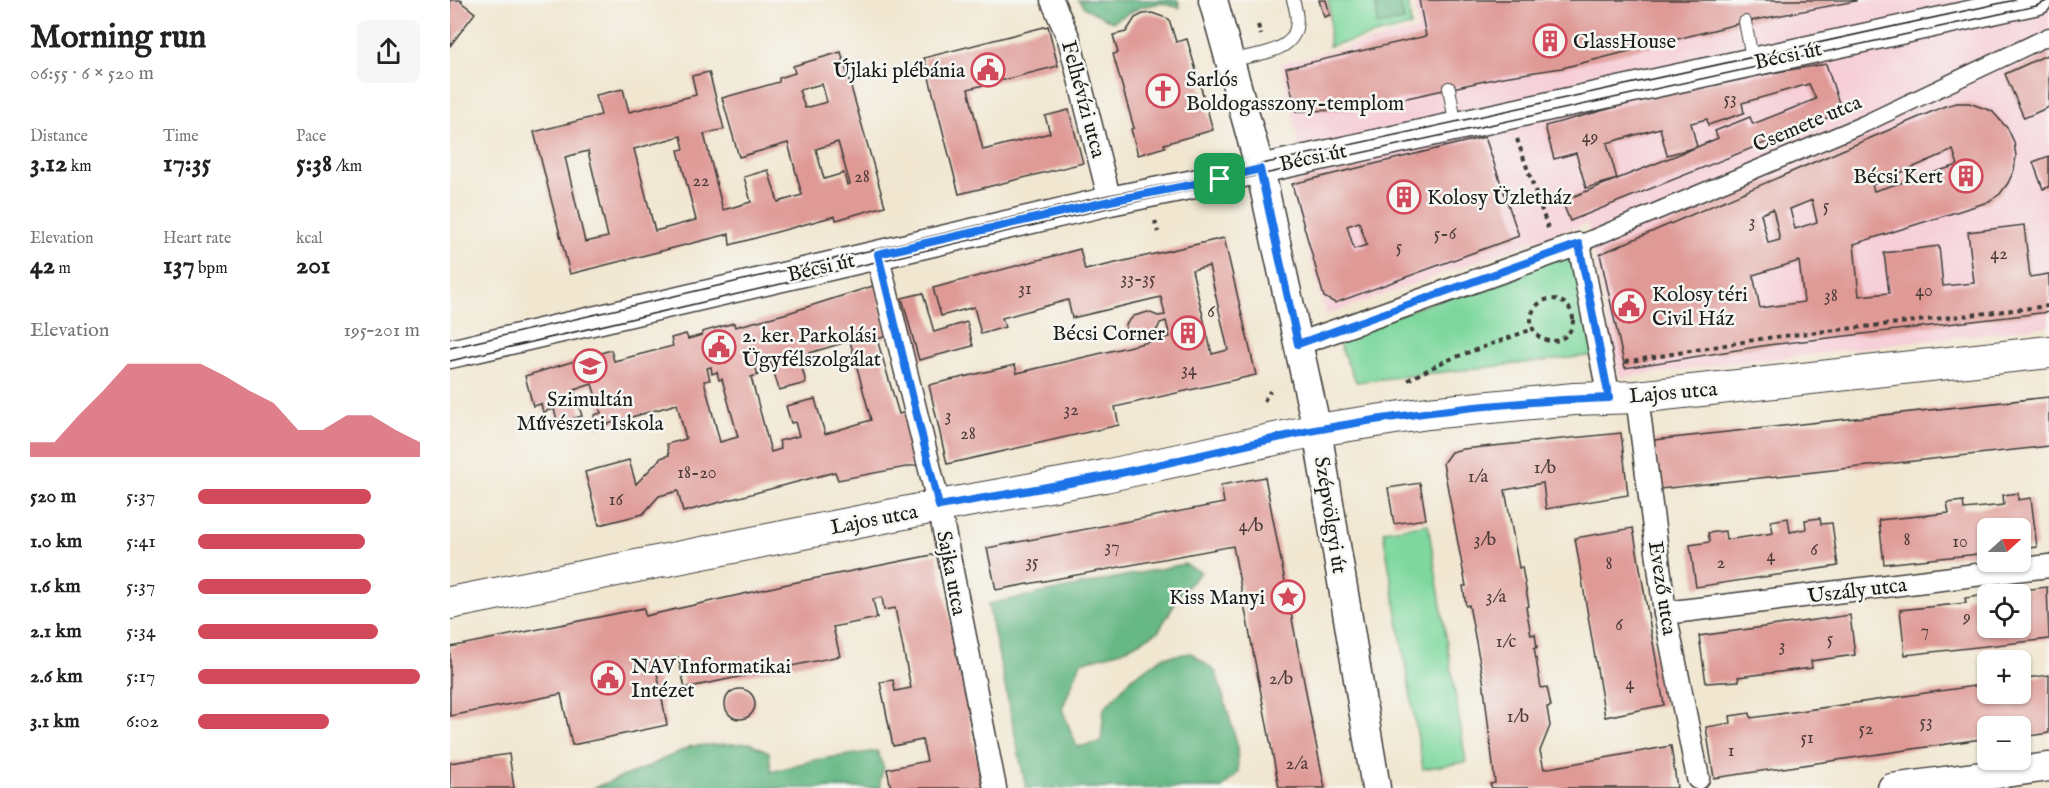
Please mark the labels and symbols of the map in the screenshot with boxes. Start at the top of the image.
building icon: GlassHouse [1532,23,1568,59]
place label: GlassHouse [1573,29,1676,56]
street label: Bécsi út [1752,36,1824,77]
street label: Felhévízi utca [1054,38,1111,162]
public building icon: Újlaki plébánia [970,52,1006,88]
place label: Újlaki plébánia [833,58,966,85]
place label: Sarlós Boldogasszony-templom [1186,67,1404,118]
church icon: Sarlós Boldogasszony-templom [1145,73,1181,109]
house number: 53 [1723,88,1737,111]
street label: Csemete utca [1749,89,1867,159]
house number: 49 [1582,126,1598,149]
street label: Bécsi út [1277,138,1349,179]
pin [1194,153,1245,204]
building icon: Bécsi Kert [1948,158,1984,194]
place label: Bécsi Kert [1853,164,1943,191]
house number: 28 [854,166,870,189]
house number: 22 [693,170,709,193]
building icon: Kolosy Üzletház [1386,179,1422,215]
place label: Kolosy Üzletház [1427,185,1572,212]
house number: 5 [1823,195,1830,218]
house number: 3 [1749,211,1755,234]
house number: 5-6 [1434,223,1457,246]
house number: 5 [1396,236,1403,259]
house number: 42 [1990,243,2008,266]
street label: Bécsi út [785,248,858,289]
house number: 33-35 [1120,268,1156,291]
house number: 31 [1018,278,1032,301]
house number: 40 [1915,280,1933,303]
place label: Kolosy téri Civil Ház [1652,282,1748,333]
house number: 38 [1824,285,1838,308]
public building icon: Kolosy téri Civil Ház [1611,288,1647,324]
house number: 6 [1207,301,1215,324]
building icon: Bécsi Corner [1170,315,1206,351]
place label: Bécsi Corner [1052,321,1165,348]
place label: 2. ker. Parkolási Ügyfélszolgálat [742,323,881,374]
public building icon: 2. ker. Parkolási Ügyfélszolgálat [701,329,737,365]
school or university icon: Szimultán Művészeti Iskola [572,348,608,384]
house number: 34 [1181,359,1197,382]
street label: Lajos utca [1628,376,1719,411]
place label: Szimultán Művészeti Iskola [517,387,664,438]
house number: 32 [1063,399,1079,422]
house number: 3 [945,405,951,428]
house number: 28 [960,423,976,446]
street label: Szépvölgyi út [1307,455,1352,576]
house number: 1/b [1534,457,1557,480]
house number: 18-20 [677,462,717,485]
house number: 1/a [1468,466,1489,489]
house number: 16 [609,489,624,512]
street label: Lajos utca [828,499,921,542]
house number: 4/b [1239,515,1264,538]
north arrow [1977,518,2031,572]
street label: Sajka utca [929,529,972,619]
house number: 3/b [1474,529,1497,552]
house number: 8 [1903,529,1911,552]
house number: 10 [1952,531,1968,554]
house number: 37 [1104,536,1120,559]
street label: Evező utca [1641,539,1682,638]
house number: 6 [1810,539,1818,562]
house number: 4 [1767,545,1776,568]
house number: 35 [1025,551,1039,574]
house number: 2 [1717,552,1725,575]
house number: 8 [1605,553,1613,576]
street label: Uszály utca [1806,572,1909,611]
place icon: Kiss Manyi [1270,579,1306,615]
place label: Kiss Manyi [1169,585,1265,612]
house number: 3/a [1486,586,1507,609]
house number: 9 [1962,606,1971,629]
house number: 6 [1615,614,1623,637]
house number: 7 [1921,620,1929,643]
house number: 5 [1827,628,1834,651]
house number: 1/c [1496,631,1517,654]
house number: 3 [1779,635,1785,658]
place label: NAV Informatikai Intézet [631,654,791,705]
public building icon: NAV Informatikai Intézet [590,660,626,696]
house number: 2/b [1269,668,1293,691]
house number: 4 [1626,673,1635,696]
house number: 1/b [1507,706,1530,729]
house number: 53 [1919,711,1933,734]
house number: 52 [1859,718,1873,741]
house number: 51 [1800,727,1814,750]
house number: 1 [1728,740,1734,763]
house number: 2/a [1286,753,1308,776]

